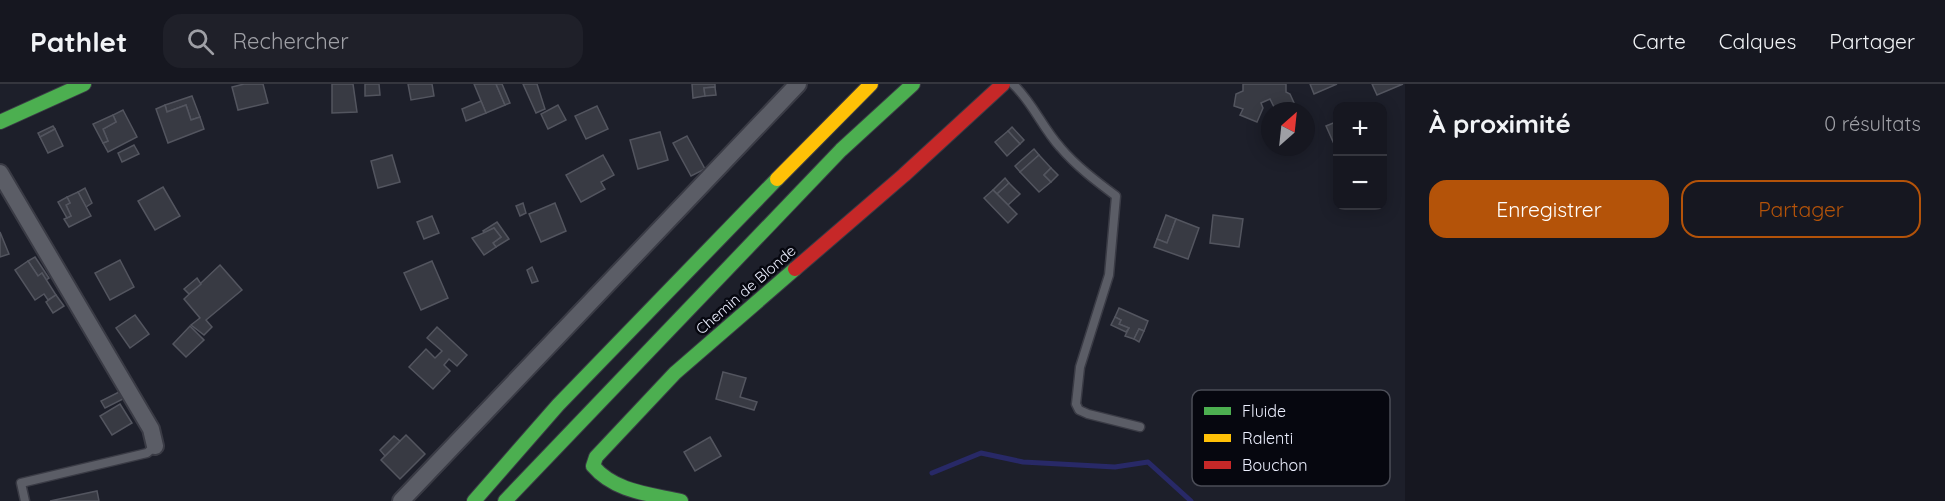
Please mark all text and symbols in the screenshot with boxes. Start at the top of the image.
search box [163,14,583,68]
text: Pathlet [30,24,127,59]
icon: search [184,25,217,58]
text: Rechercher [232,27,349,55]
text: Carte [1632,28,1686,54]
text: Calques [1719,28,1796,54]
text: Partager [1829,28,1915,54]
north arrow [1261,102,1315,156]
map controls [1333,102,1387,210]
button: + [1333,102,1387,156]
text: À proximité [1429,107,1571,140]
text: 0 résultats [1824,111,1921,136]
button: − [1333,156,1387,210]
button: Enregistrer [1429,180,1669,238]
button: Partager [1681,180,1921,238]
street label: Chemin de Blonde [692,241,800,338]
legend [1192,390,1390,486]
text: Fluide [1242,401,1286,421]
text: Ralenti [1242,428,1293,448]
text: Bouchon [1242,455,1307,475]

